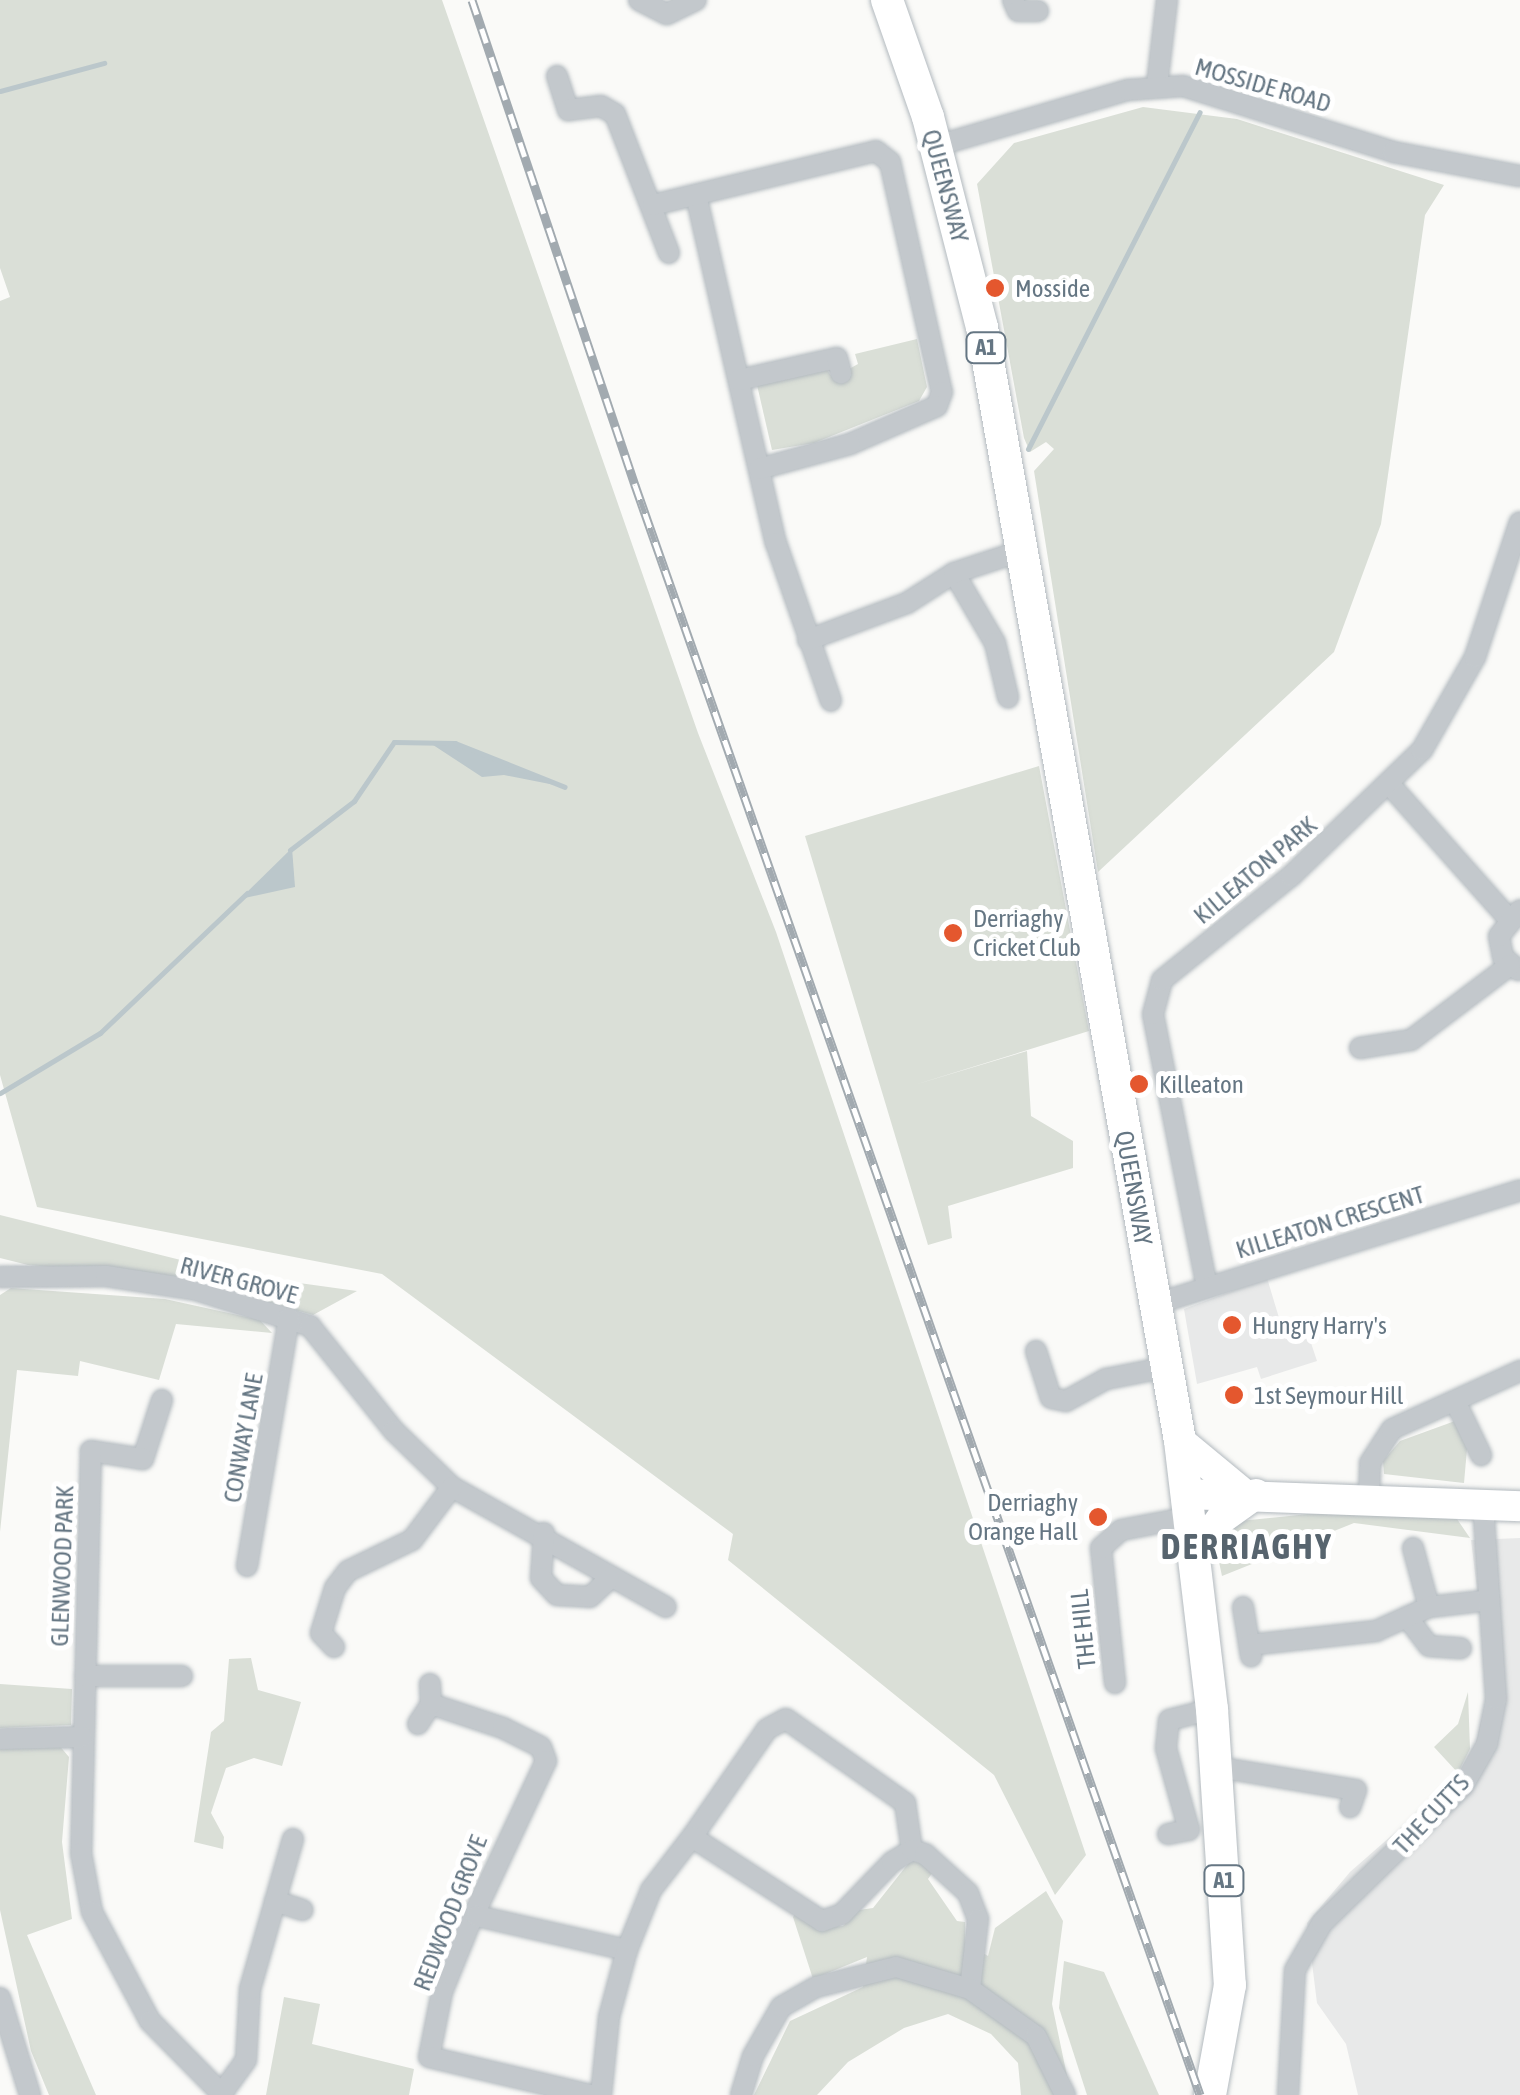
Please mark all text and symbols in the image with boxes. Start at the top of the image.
street label: MOSSIDE ROAD [1192,51,1334,119]
street label: QUEENSWAY [917,126,975,246]
place label: Mosside [1015,273,1090,303]
marker: Mosside [984,277,1006,299]
road number: A1 [964,331,1008,365]
street label: KILLEATON PARK [1187,810,1323,930]
place label: Derriaghy Cricket Club [973,904,1081,963]
marker: Derriaghy Cricket Club [942,922,964,944]
place label: Killeaton [1159,1069,1244,1099]
marker: Killeaton [1128,1073,1150,1095]
street label: QUEENSWAY [1109,1128,1159,1248]
street label: KILLEATON CRESCENT [1232,1179,1428,1265]
street label: RIVER GROVE [177,1250,301,1310]
place label: Hungry Harry's [1252,1310,1387,1340]
marker: Hungry Harry's [1221,1314,1243,1336]
street label: CONWAY LANE [217,1371,269,1505]
place label: 1st Seymour Hill [1254,1380,1403,1410]
marker: 1st Seymour Hill [1223,1384,1245,1406]
street label: GLENWOOD PARK [44,1485,80,1647]
place label: Derriaghy Orange Hall [968,1488,1078,1547]
marker: Derriaghy Orange Hall [1087,1506,1109,1528]
district label: DERRIAGHY [1161,1525,1333,1567]
street label: THE HILL [1064,1588,1102,1670]
street label: THE CUTTS [1387,1768,1475,1860]
street label: REDWOOD GROVE [407,1831,493,1995]
road number: A1 [1202,1864,1246,1898]

